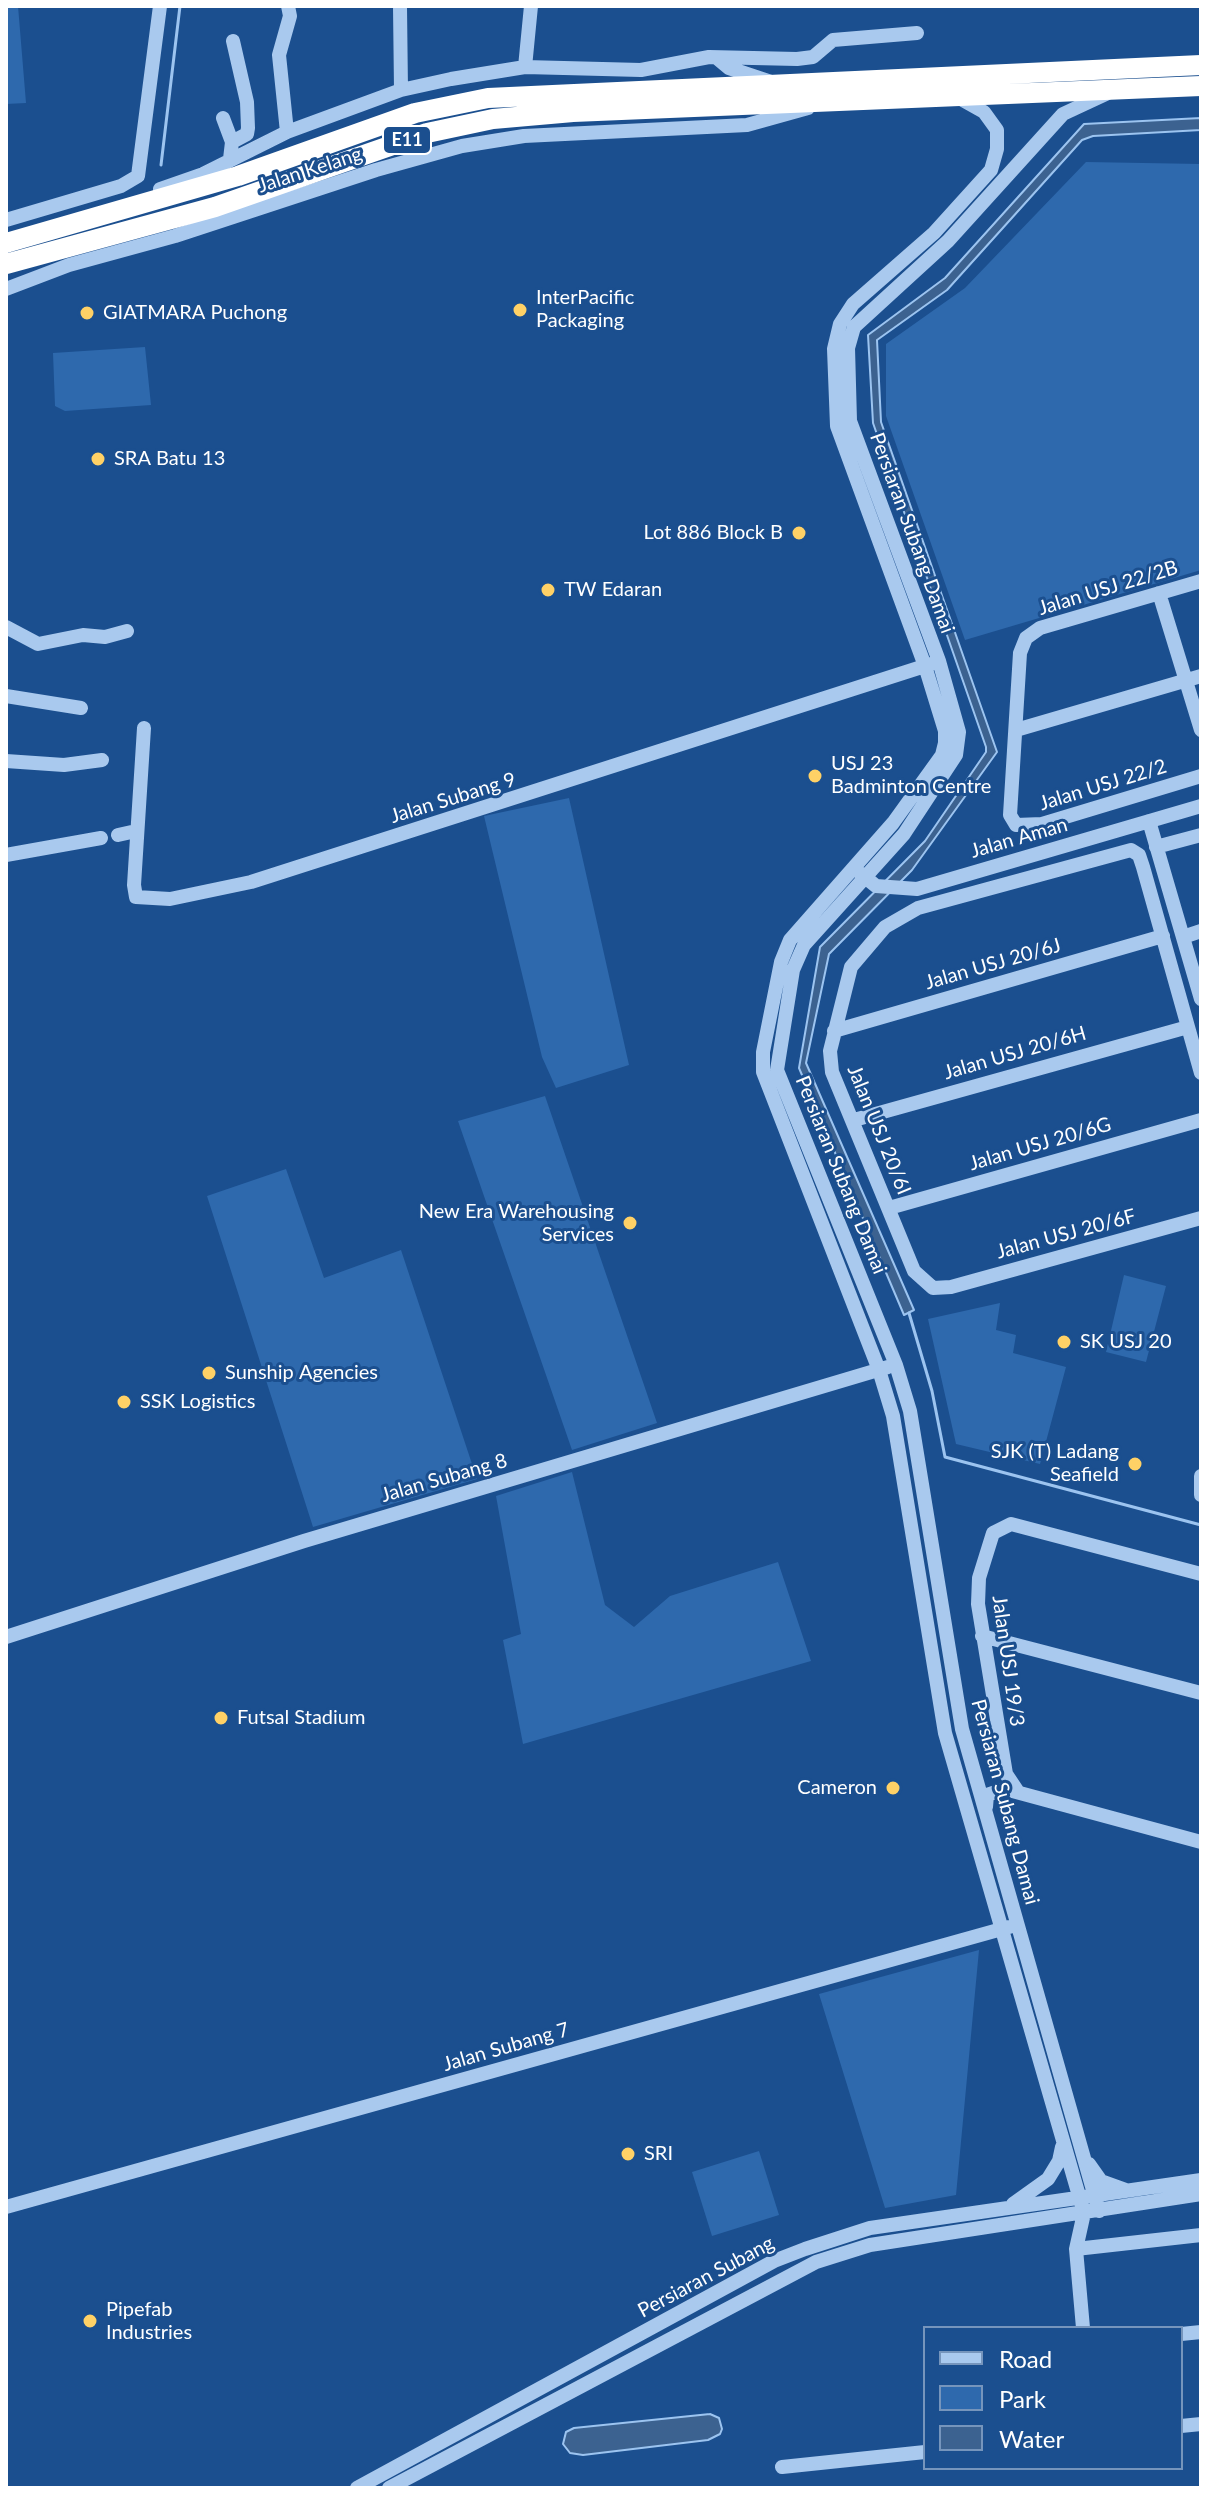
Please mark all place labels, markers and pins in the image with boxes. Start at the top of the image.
place label: InterPacific Packaging [536,286,634,333]
place label: GIATMARA Puchong [103,301,287,325]
marker: InterPacific Packaging [511,301,529,319]
marker: GIATMARA Puchong [78,304,96,322]
place label: SRA Batu 13 [114,447,225,471]
marker: SRA Batu 13 [89,450,107,468]
place label: Lot 886 Block B [644,521,783,545]
marker: Lot 886 Block B [790,524,808,542]
place label: TW Edaran [564,578,662,602]
marker: TW Edaran [539,581,557,599]
place label: USJ 23 Badminton Centre [831,752,991,799]
marker: USJ 23 Badminton Centre [806,767,824,785]
place label: New Era Warehousing Services [419,1200,614,1247]
marker: New Era Warehousing Services [621,1214,639,1232]
place label: SK USJ 20 [1080,1330,1171,1354]
marker: SK USJ 20 [1055,1333,1073,1351]
place label: Sunship Agencies [225,1361,378,1385]
marker: Sunship Agencies [200,1364,218,1382]
place label: SSK Logistics [140,1390,255,1414]
marker: SSK Logistics [115,1393,133,1411]
place label: SJK (T) Ladang Seafield [991,1440,1119,1487]
marker: SJK (T) Ladang Seafield [1126,1455,1144,1473]
place label: Futsal Stadium [237,1706,365,1730]
marker: Futsal Stadium [212,1709,230,1727]
place label: Cameron [797,1776,877,1800]
marker: Cameron [884,1779,902,1797]
place label: SRI [644,2142,673,2166]
marker: SRI [619,2145,637,2163]
place label: Pipefab Industries [106,2298,192,2345]
marker: Pipefab Industries [81,2312,99,2330]

